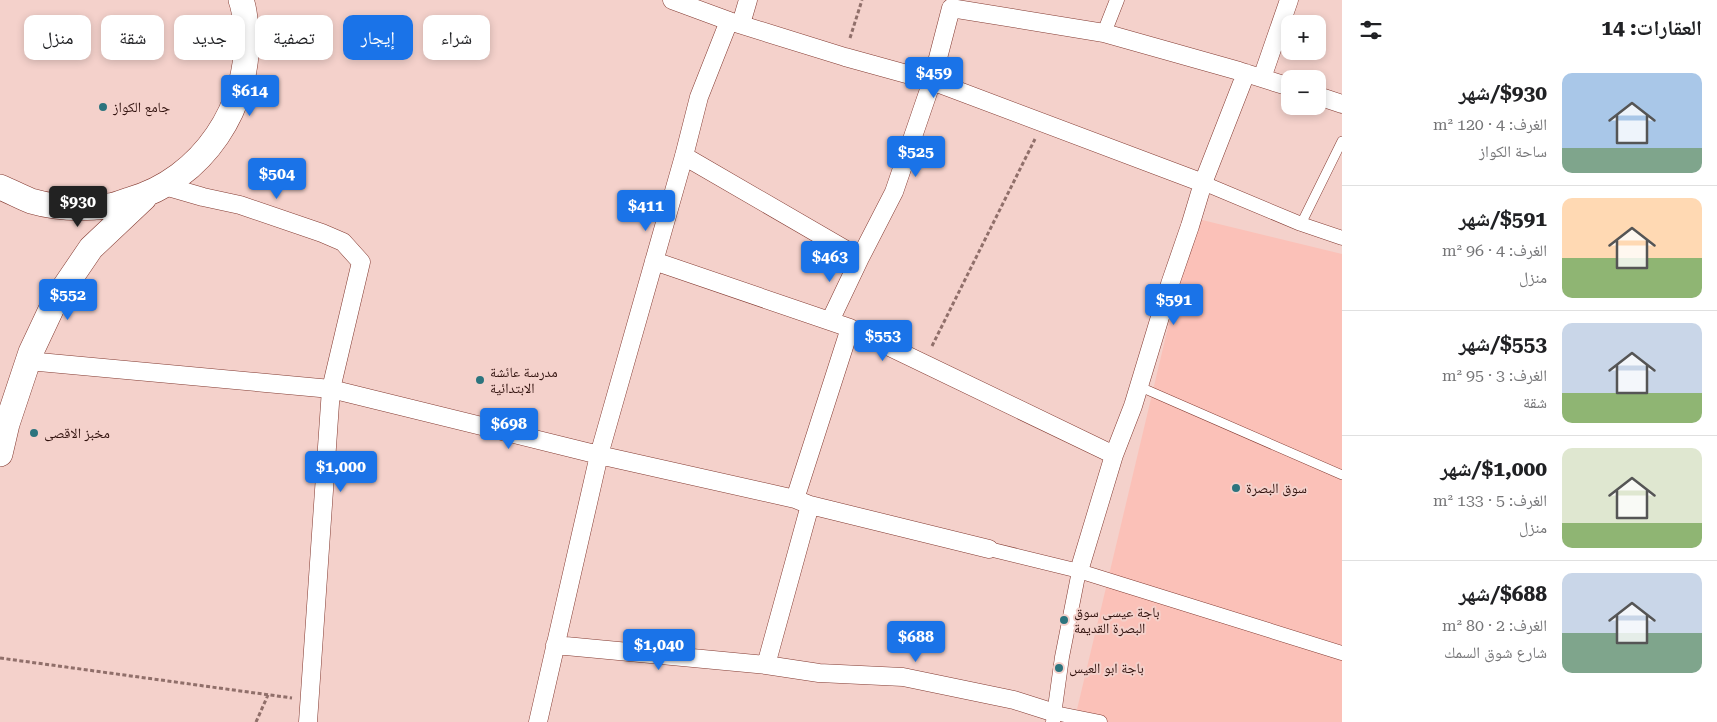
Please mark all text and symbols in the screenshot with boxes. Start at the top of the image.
chip: منزل [24,15,91,60]
chip: شقة [101,15,164,60]
chip: جديد [174,15,245,60]
chip: تصفية [255,15,333,60]
chip: إيجار [343,15,413,60]
chip: شراء [423,15,490,60]
map controls [1281,15,1326,115]
button: + [1281,15,1326,60]
icon: filters [1357,16,1385,44]
text: العقارات: 14 [1601,16,1702,40]
pin: $459 [904,56,964,99]
text: $459 [916,63,952,82]
button: − [1281,70,1326,115]
pin: $614 [220,74,280,117]
text: $614 [232,81,268,100]
text: $930/شهر [1459,81,1547,105]
icon: home [1602,93,1662,153]
place label: جامع الكواز [112,99,170,117]
marker: جامع الكواز [97,101,109,113]
text: الغرف: 4 · 120 m² [1433,115,1547,134]
pin: $525 [886,136,946,178]
text: $525 [898,142,934,161]
text: ساحة الكواز [1479,142,1547,161]
pin: $504 [247,158,307,200]
text: $504 [259,164,295,183]
pin: $930 [48,186,108,228]
pin: $411 [616,190,676,232]
text: $930 [60,192,96,211]
text: $411 [628,196,664,215]
text: $591/شهر [1459,207,1547,231]
icon: home [1602,218,1662,278]
pin: $463 [800,240,860,283]
text: الغرف: 4 · 96 m² [1442,241,1547,260]
text: $463 [812,247,848,266]
text: منزل [1519,268,1547,287]
pin: $552 [38,278,98,321]
pin: $591 [1144,284,1204,326]
text: $552 [50,285,86,304]
text: $591 [1156,290,1192,309]
pin: $553 [853,320,913,362]
text: $553 [865,326,901,345]
text: $553/شهر [1459,332,1547,356]
icon: home [1602,343,1662,403]
place label: مدرسة عائشة الابتدائية [490,364,558,396]
text: الغرف: 3 · 95 m² [1442,366,1547,385]
marker: مدرسة عائشة الابتدائية [474,374,486,386]
text: شقة [1523,393,1547,412]
pin: $698 [479,408,539,450]
text: $698 [491,414,527,433]
place label: مخبز الاقصى [44,425,110,442]
marker: مخبز الاقصى [28,427,40,439]
pin: $1,000 [300,450,382,493]
text: $1,000 [316,457,366,476]
text: $1,000/شهر [1440,457,1547,481]
icon: home [1602,468,1662,528]
place label: سوق البصرة [1246,480,1307,497]
marker: سوق البصرة [1230,482,1242,494]
text: الغرف: 5 · 133 m² [1433,491,1547,510]
text: منزل [1519,518,1547,537]
text: $688/شهر [1459,582,1547,606]
icon: home [1602,593,1662,653]
place label: باجة عيسى سوق البصرة القديمة [1074,604,1160,637]
marker: باجة عيسى سوق البصرة القديمة [1058,614,1070,626]
text: الغرف: 2 · 80 m² [1442,616,1547,635]
pin: $688 [886,620,946,663]
text: $688 [898,627,934,646]
pin: $1,040 [618,628,700,671]
text: $1,040 [634,635,684,654]
text: شارع شوق السمك [1444,643,1547,662]
place label: باجة ابو العيس [1069,660,1144,677]
marker: باجة ابو العيس [1053,662,1065,674]

